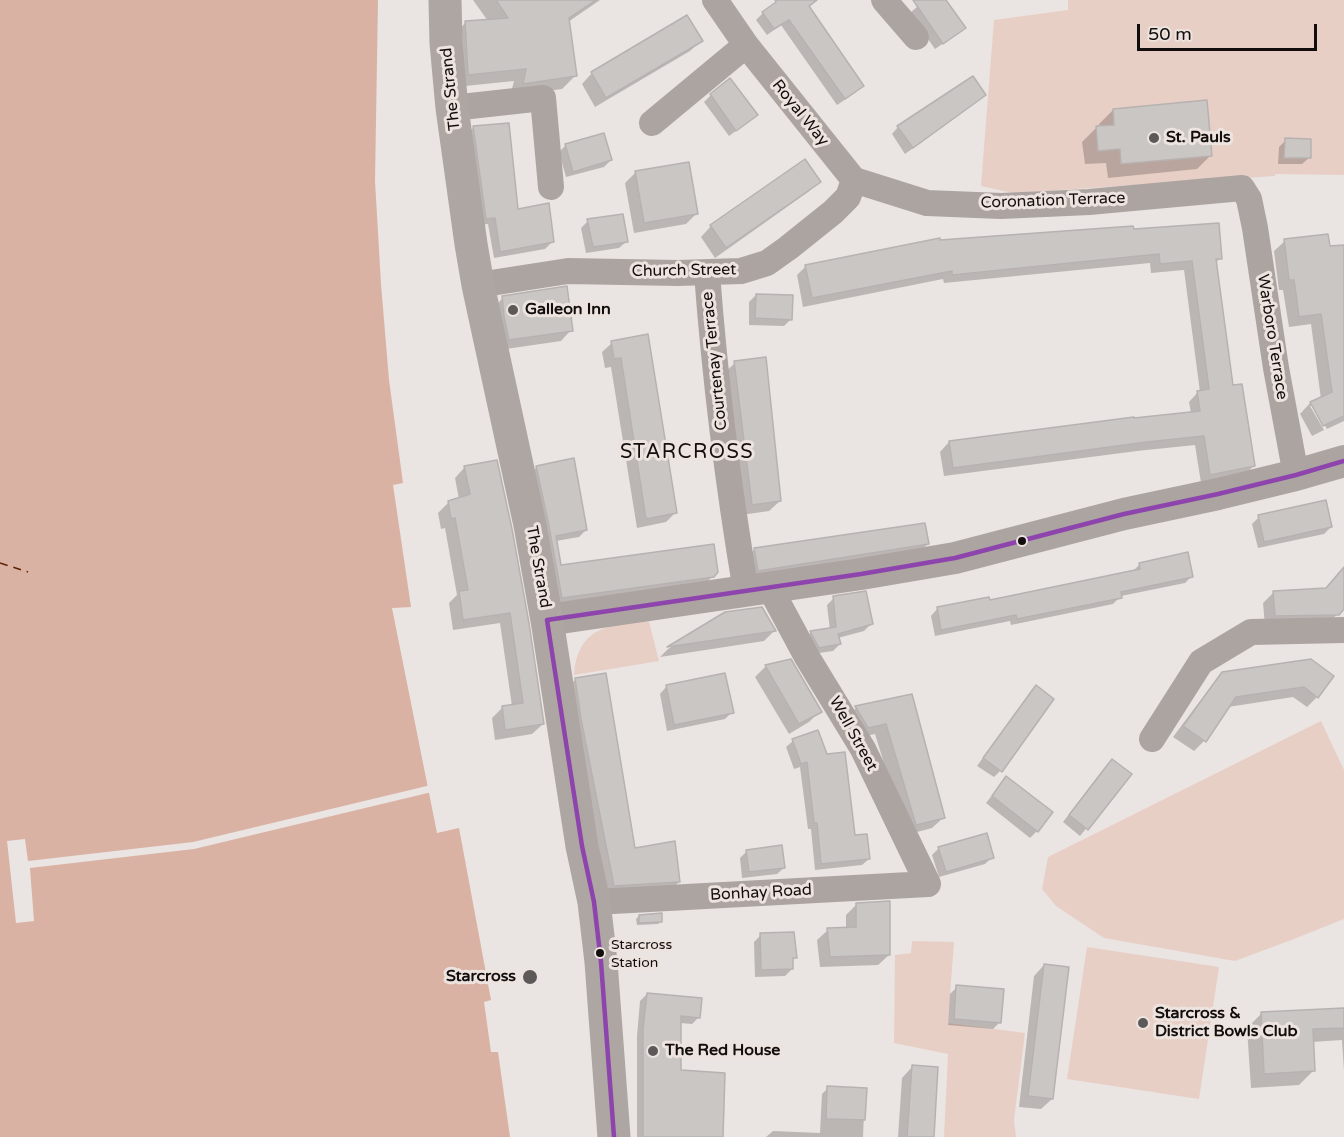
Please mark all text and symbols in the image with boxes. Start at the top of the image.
scale bar [1140,12,1320,50]
text: 50 m [1148,23,1192,45]
street label: The Strand [437,47,465,131]
street label: Royal Way [767,76,833,150]
place label: St. Pauls [1166,128,1231,148]
marker: St. Pauls [1147,131,1161,145]
street label: Coronation Terrace [980,189,1126,213]
street label: Church Street [632,260,736,282]
street label: Warboro Terrace [1253,273,1291,401]
street label: Courtenay Terrace [698,291,732,431]
place label: Galleon Inn [525,300,611,320]
marker: Galleon Inn [506,303,520,317]
district label: STARCROSS [620,441,754,465]
street label: The Strand [521,524,555,610]
unlabelled marker [1016,535,1028,547]
street label: Well Street [825,693,881,775]
street label: Bonhay Road [710,881,812,905]
place label: Starcross Station [611,937,672,970]
marker: Starcross Station [594,947,606,959]
place label: Starcross [446,967,516,987]
marker: Starcross [521,968,539,986]
place label: Starcross & District Bowls Club [1155,1004,1298,1042]
marker: Starcross & District Bowls Club [1136,1016,1150,1030]
place label: The Red House [665,1041,780,1061]
marker: The Red House [646,1044,660,1058]

